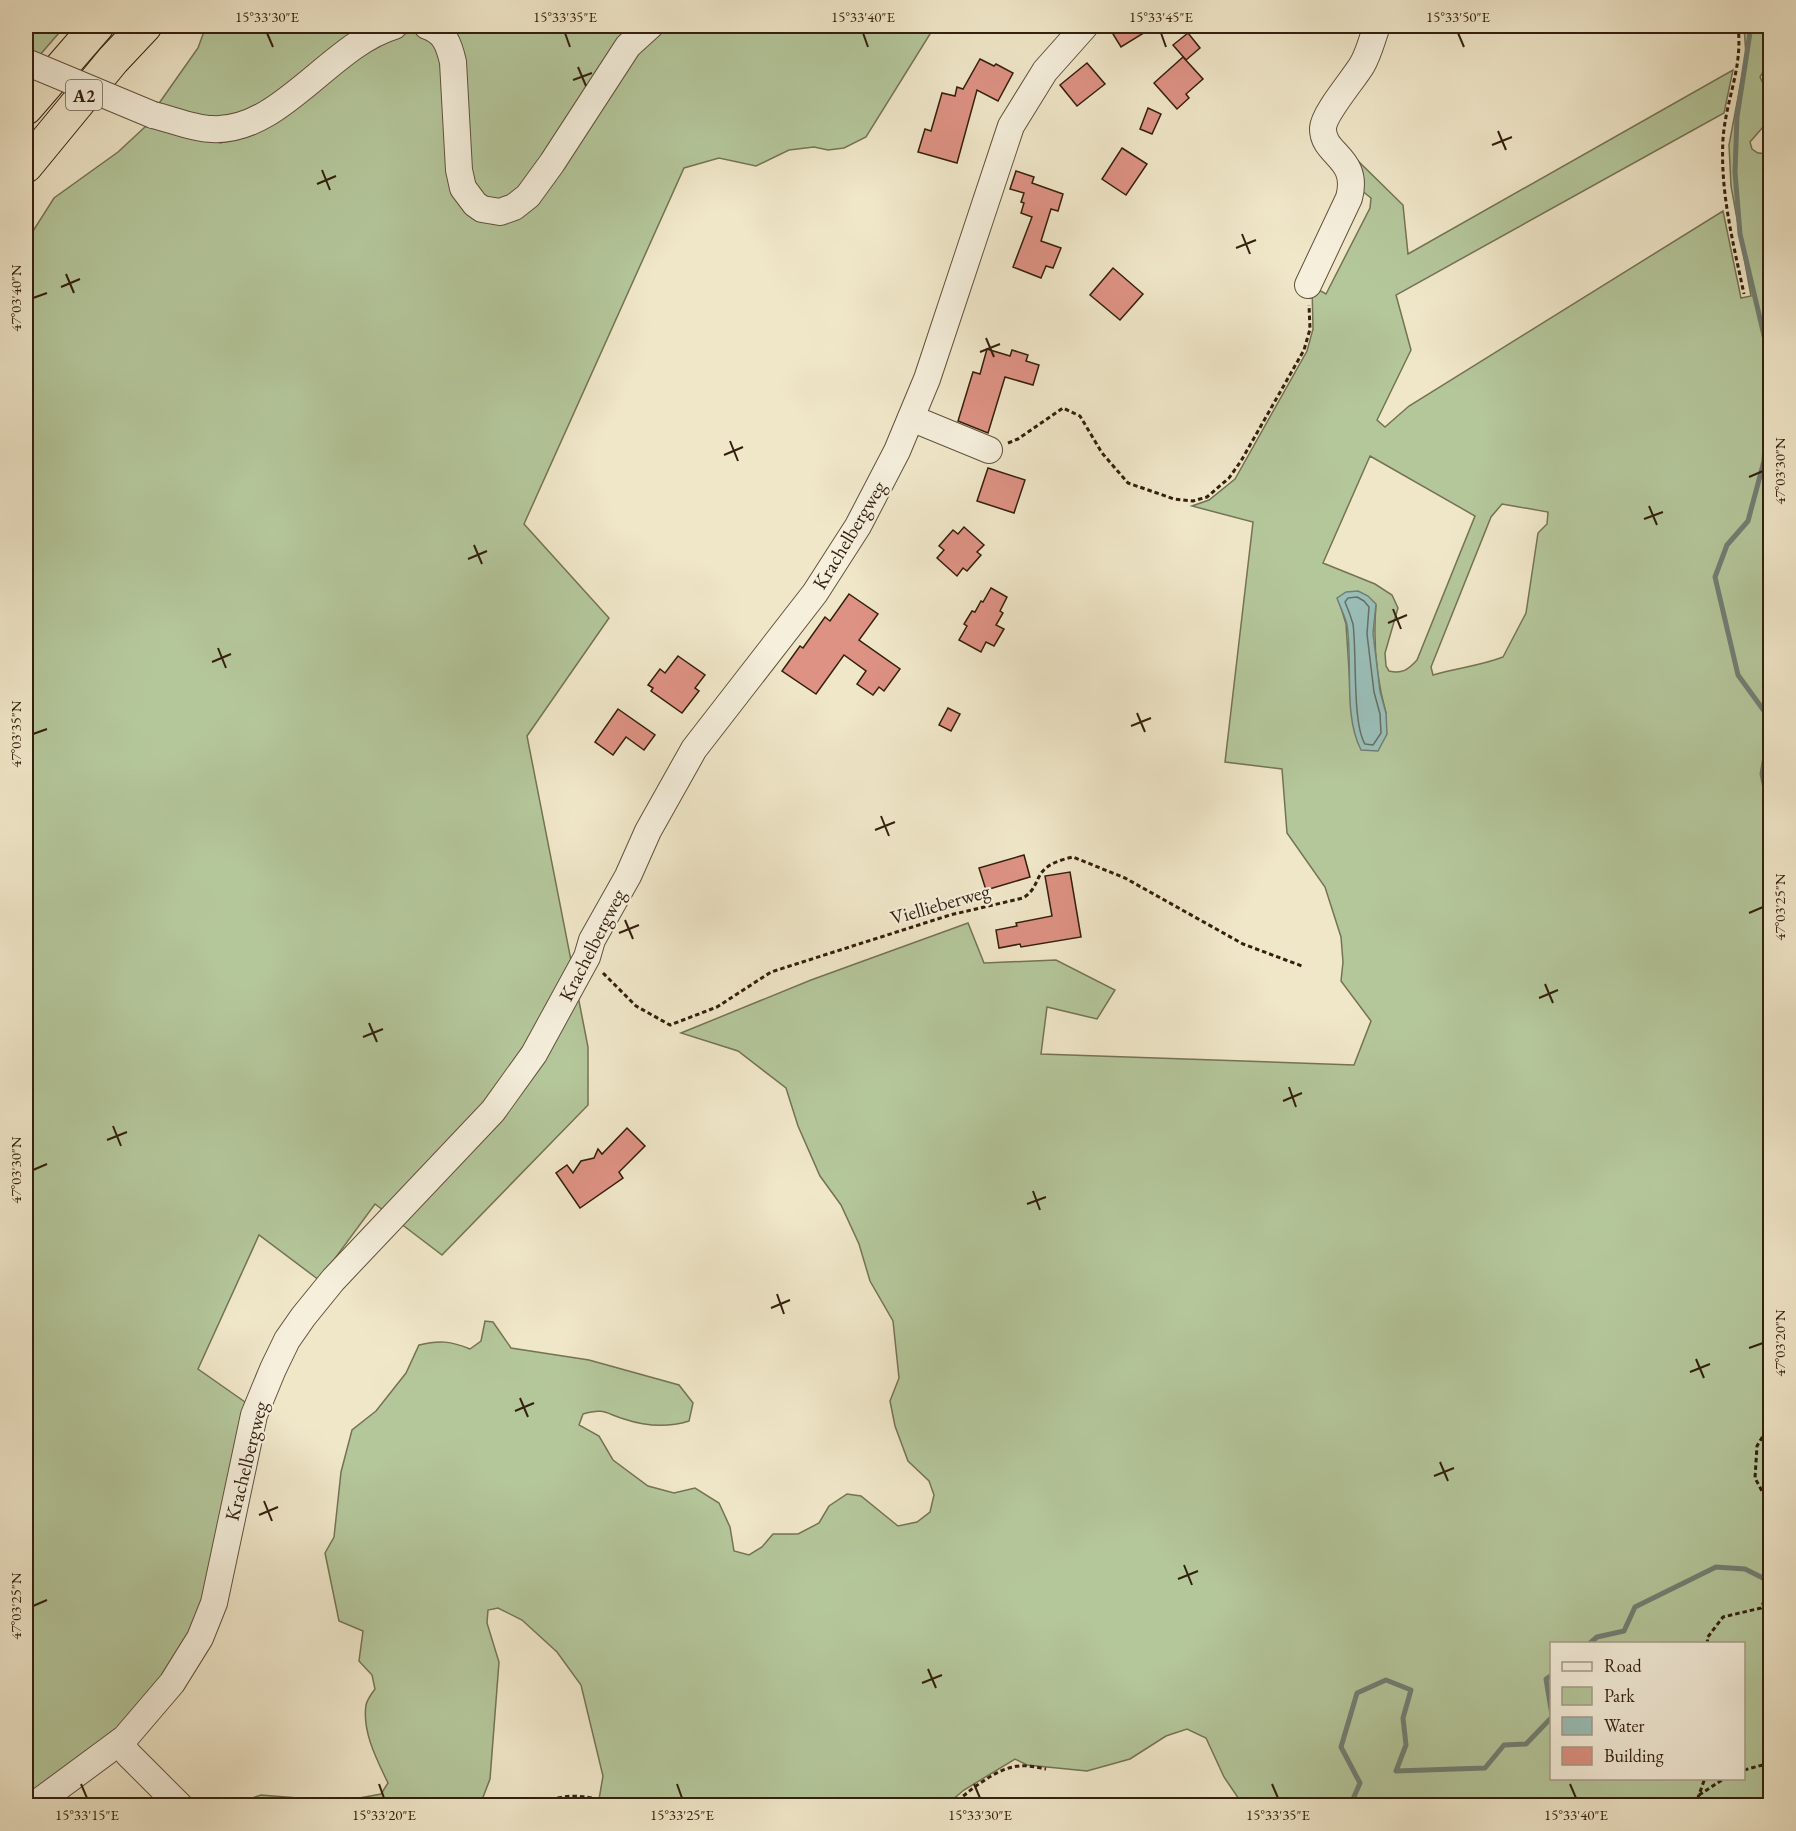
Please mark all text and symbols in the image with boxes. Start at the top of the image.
text: 15°33'30"E [235,7,300,26]
text: 15°33'35"E [533,7,598,26]
text: 15°33'40"E [831,7,896,26]
text: 15°33'45"E [1129,7,1194,26]
text: 15°33'50"E [1426,7,1491,26]
road number: A2 [66,80,102,110]
text: 47°03'40"N [6,264,25,332]
text: 47°03'30"N [1770,437,1789,505]
street label: Krachelbergweg [806,476,892,594]
text: 47°03'35"N [6,700,25,768]
text: 47°03'25"N [1770,873,1789,941]
street label: Viellieberweg [887,877,993,931]
street label: Krachelbergweg [553,884,632,1005]
text: 47°03'30"N [6,1136,25,1204]
text: 47°03'20"N [1770,1309,1789,1377]
street label: Krachelbergweg [219,1398,274,1524]
text: 47°03'25"N [6,1572,25,1640]
legend [1550,1642,1745,1780]
text: Road [1604,1654,1643,1677]
text: Park [1604,1684,1635,1707]
text: Water [1604,1714,1645,1737]
text: Building [1604,1744,1664,1767]
text: 15°33'15"E [55,1805,120,1824]
text: 15°33'20"E [352,1805,417,1824]
text: 15°33'25"E [650,1805,715,1824]
text: 15°33'30"E [948,1805,1013,1824]
text: 15°33'35"E [1246,1805,1311,1824]
text: 15°33'40"E [1544,1805,1609,1824]

